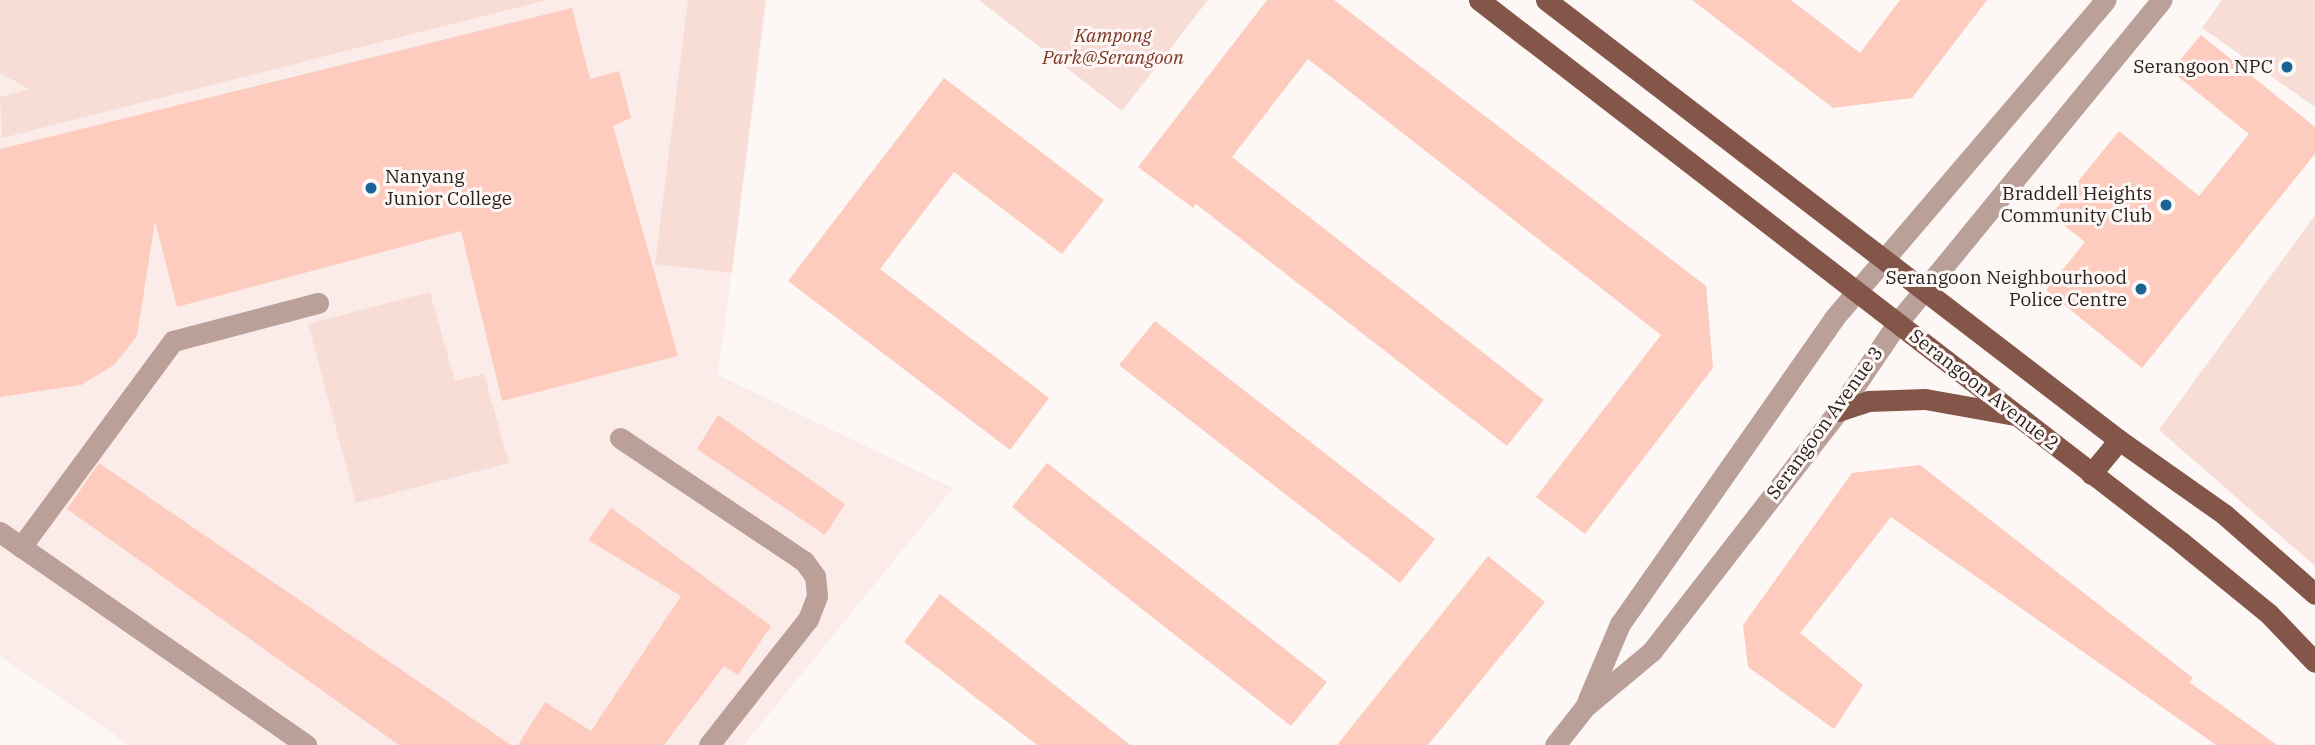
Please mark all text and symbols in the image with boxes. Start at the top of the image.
park label: Kampong Park@Serangoon [1042,25,1184,69]
place label: Serangoon NPC [2133,56,2273,78]
marker: Serangoon NPC [2279,59,2295,75]
place label: Nanyang Junior College [385,166,512,210]
marker: Nanyang Junior College [363,180,379,196]
place label: Braddell Heights Community Club [2001,183,2152,227]
marker: Braddell Heights Community Club [2158,197,2174,213]
place label: Serangoon Neighbourhood Police Centre [1886,267,2127,311]
marker: Serangoon Neighbourhood Police Centre [2133,281,2149,297]
street label: Serangoon Avenue 2 [1905,325,2063,455]
street label: Serangoon Avenue 3 [1762,342,1888,504]

